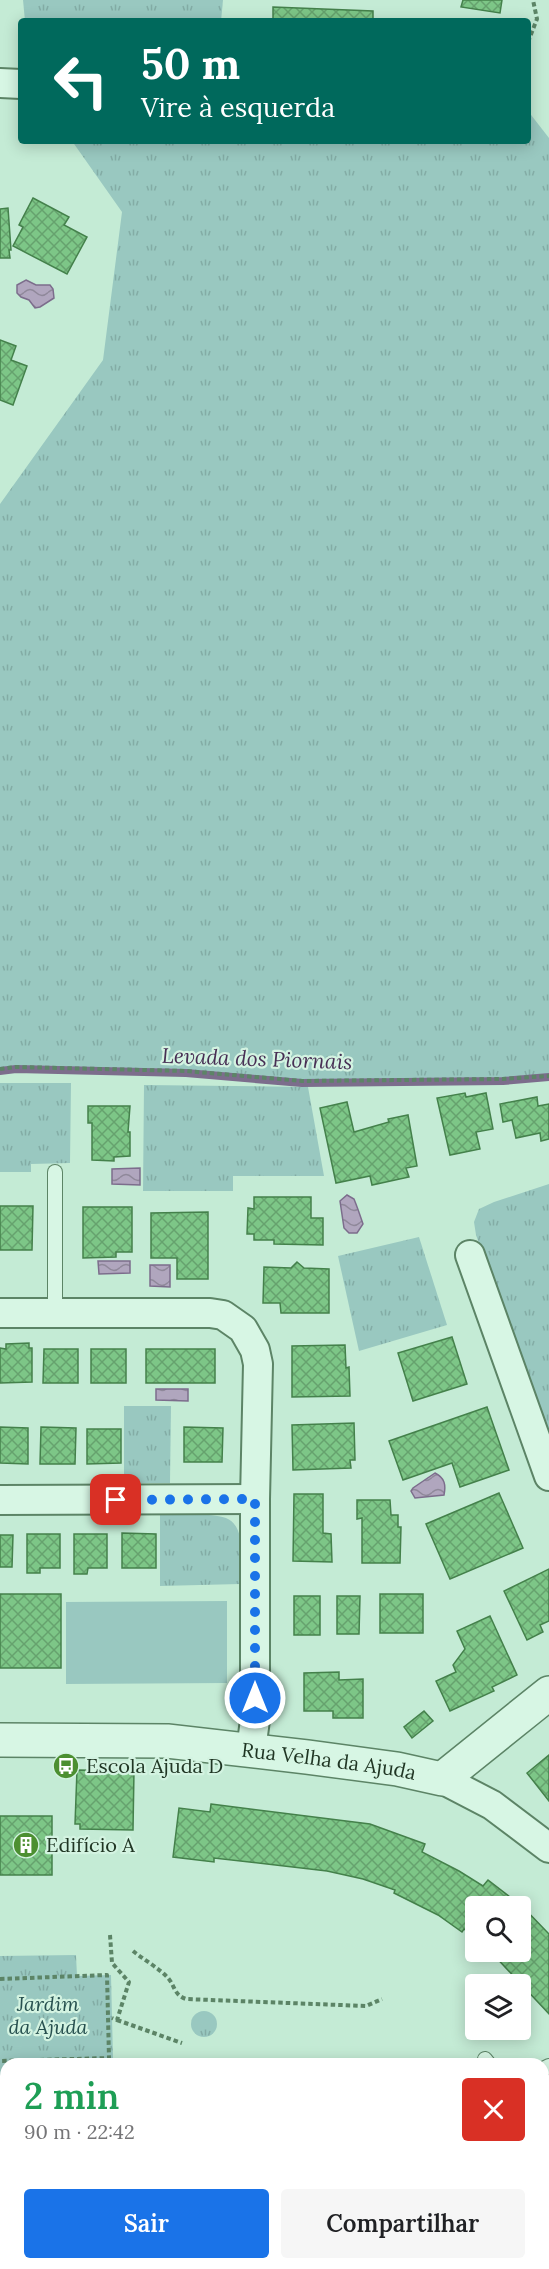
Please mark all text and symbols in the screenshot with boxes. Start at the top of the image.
text: 50 m [141,37,240,91]
icon: left [42,42,120,120]
text: Vire à esquerda [141,90,335,124]
water label: Levada dos Piornais [161,1042,353,1075]
pin [90,1474,141,1525]
icon: arrive [99,1483,132,1516]
position arrow [223,1666,287,1730]
street label: Rua Velha da Ajuda [240,1737,419,1785]
bus stop icon: Escola Ajuda D [51,1751,81,1781]
place label: Escola Ajuda D [86,1753,223,1778]
building icon: Edifício A [11,1830,41,1860]
place label: Edifício A [46,1832,135,1857]
map controls [465,1896,531,2040]
button: search [465,1896,531,1962]
button: layers [465,1974,531,2040]
park label: Jardim da Ajuda [8,1991,88,2039]
text: 2 min [24,2073,119,2119]
button: close [462,2078,525,2141]
text: 90 m · 22:42 [24,2119,135,2144]
button: Sair [24,2189,269,2258]
button: Compartilhar [281,2189,525,2258]

